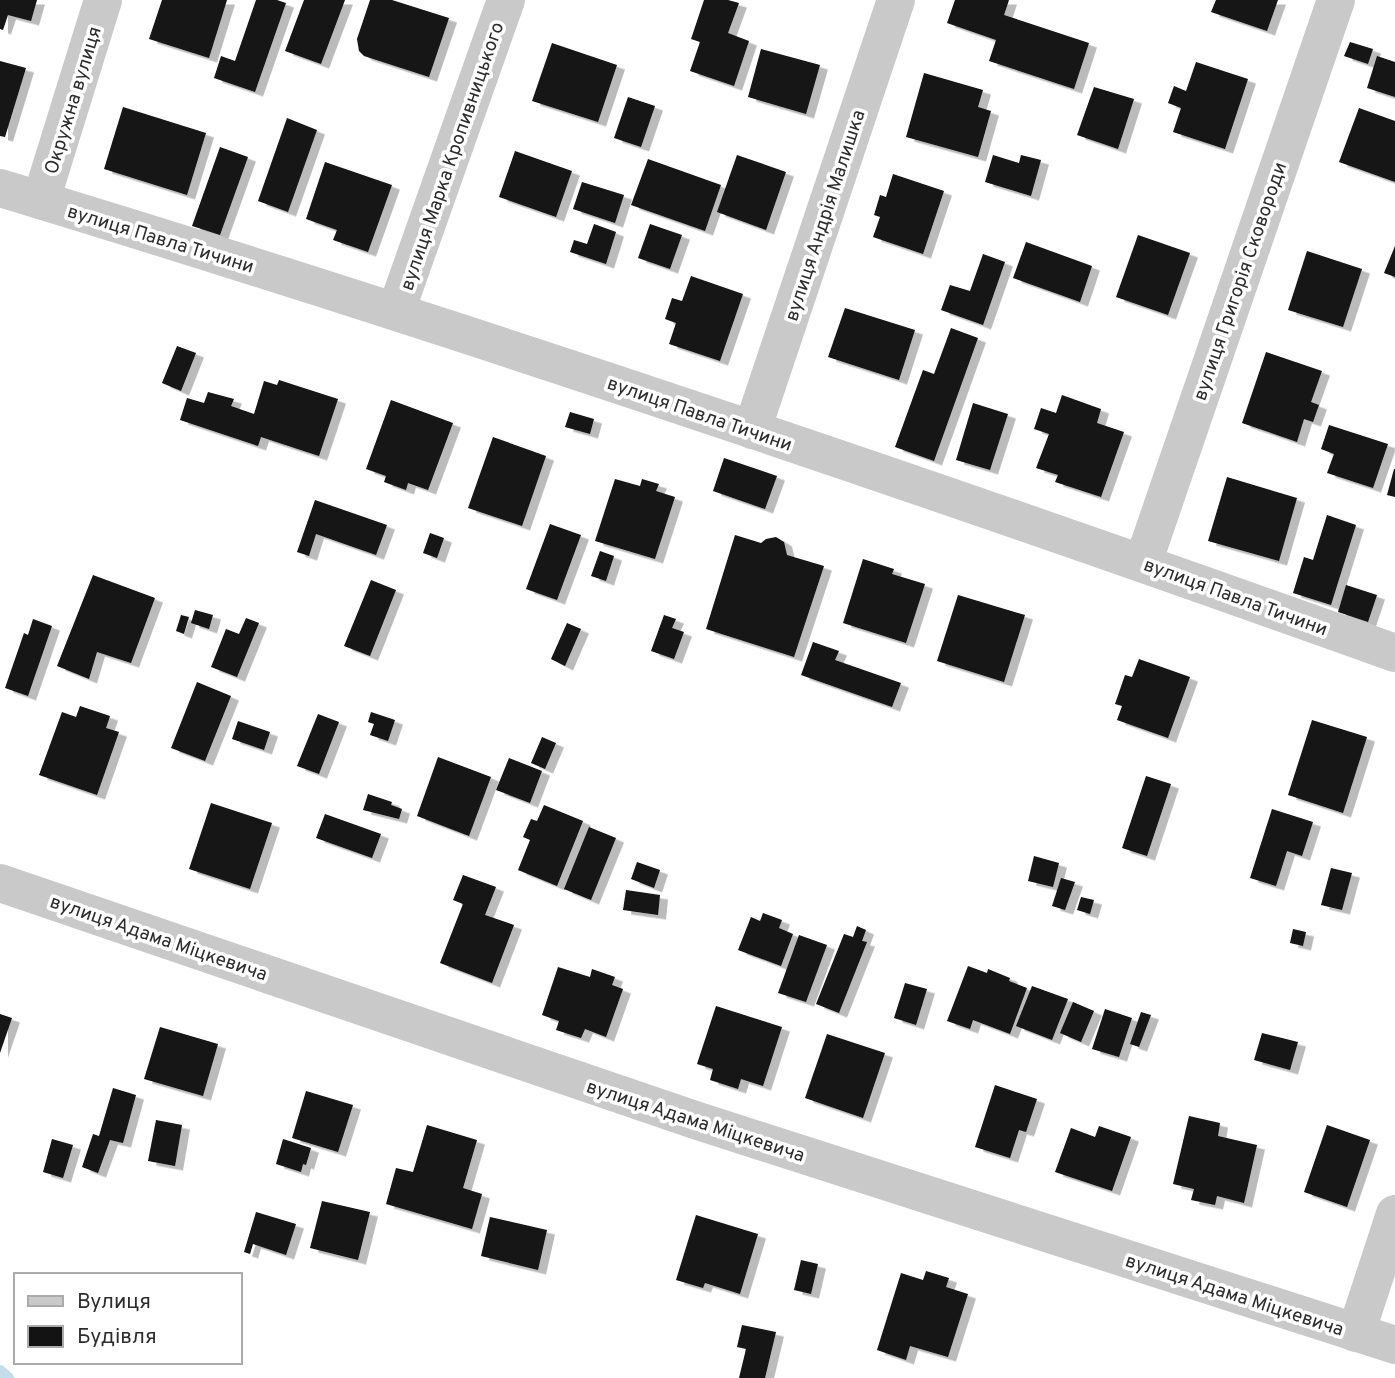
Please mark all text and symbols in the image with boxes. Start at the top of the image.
street label: вулиця Марка Кропивницького [396,19,510,294]
street label: Окружна вулиця [40,24,108,177]
street label: вулиця Андрія Малишка [780,107,871,324]
street label: вулиця Григорія Сковороди [1189,159,1293,404]
street label: вулиця Павла Тичини [64,200,257,280]
street label: вулиця Павла Тичини [604,372,795,458]
street label: вулиця Павла Тичини [1140,553,1331,642]
street label: вулиця Адама Міцкевича [47,890,270,987]
street label: вулиця Адама Міцкевича [583,1075,808,1169]
street label: вулиця Адама Міцкевича [1122,1249,1347,1343]
legend [14,1273,242,1364]
text: Вулиця [77,1289,151,1316]
text: Будівля [77,1324,157,1351]

